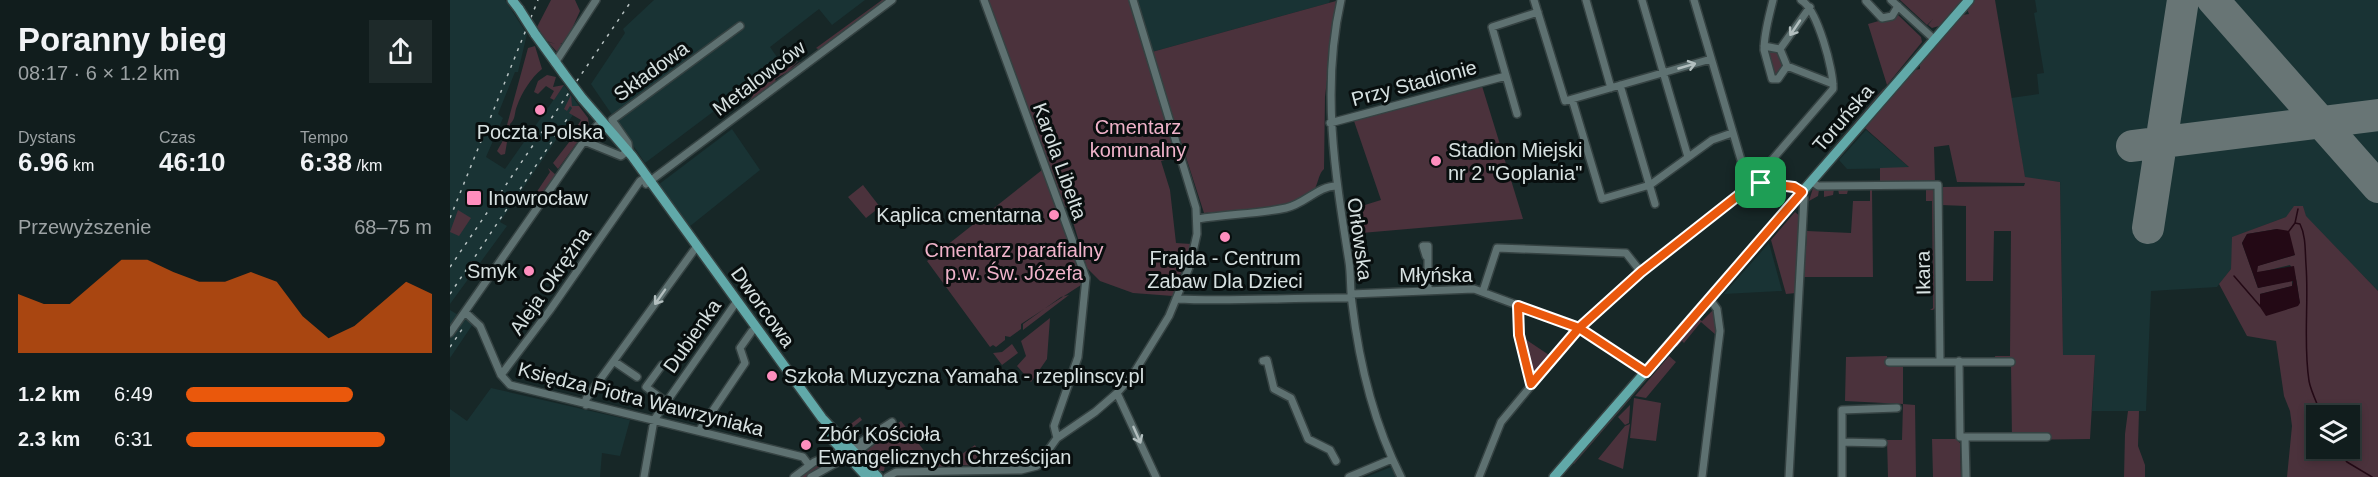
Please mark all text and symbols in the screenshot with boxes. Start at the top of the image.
one-way arrow [1789,19,1801,36]
button: share [369,20,432,83]
text: Poranny bieg [18,21,227,58]
street label: Składowa [609,36,693,105]
street label: Metalowców [708,36,810,120]
street label: Przy Stadionie [1349,56,1479,110]
one-way arrow [1677,60,1696,72]
text: 08:17 · 6 × 1.2 km [18,62,180,84]
street label: Toruńska [1808,79,1878,156]
street label: Karola Libelta [1029,100,1092,223]
marker: Poczta Polska [533,103,547,117]
park label: Cmentarz komunalny [1090,116,1186,161]
place label: Poczta Polska [477,121,604,143]
text: Dystans [18,129,76,146]
text: Czas [159,129,195,146]
text: Tempo [300,129,348,146]
place label: Stadion Miejski nr 2 "Goplania" [1448,139,1583,184]
text: 6.96 [18,147,69,177]
text: 46:10 [159,147,226,177]
text: 6:38 [300,147,352,177]
marker: Stadion Miejski nr 2 "Goplania" [1429,154,1443,168]
text: km [69,157,94,174]
text: /km [352,157,382,174]
pin [1735,157,1786,208]
icon: arrive [1744,166,1777,199]
place label: Inowrocław [488,187,589,209]
marker: Inowrocław [465,189,483,207]
street label: Orłowska [1343,196,1377,283]
place label: Kaplica cmentarna [876,204,1043,226]
marker: Kaplica cmentarna [1047,208,1061,222]
text: Przewyższenie [18,216,151,238]
text: 68–75 m [354,216,432,238]
street label: Aleja Okrężna [505,223,596,339]
marker: Frajda - Centrum Zabaw Dla Dzieci [1218,230,1232,244]
park label: Cmentarz parafialny p.w. Św. Józefa [925,239,1103,284]
place label: Frajda - Centrum Zabaw Dla Dzieci [1147,247,1303,292]
street label: Ikara [1912,250,1934,295]
place label: Smyk [467,260,518,282]
street label: Dworcowa [727,263,800,352]
marker: Smyk [522,264,536,278]
street label: Młyńska [1399,264,1474,286]
one-way arrow [654,288,666,305]
street label: Dubienka [659,294,726,377]
street label: Księdza Piotra Wawrzyniaka [516,358,767,440]
place label: Szkoła Muzyczna Yamaha - rzeplinscy.pl [784,365,1144,387]
marker: Szkoła Muzyczna Yamaha - rzeplinscy.pl [765,369,779,383]
text: 1.2 km [18,383,80,405]
text: 6:49 [114,383,153,405]
map controls [2306,405,2360,459]
button: layers [2306,405,2360,459]
place label: Zbór Kościoła Ewangelicznych Chrześcijan [818,423,1071,468]
one-way arrow [1132,425,1144,443]
text: 2.3 km [18,428,80,450]
text: 6:31 [114,428,153,450]
marker: Zbór Kościoła Ewangelicznych Chrześcijan [799,438,813,452]

